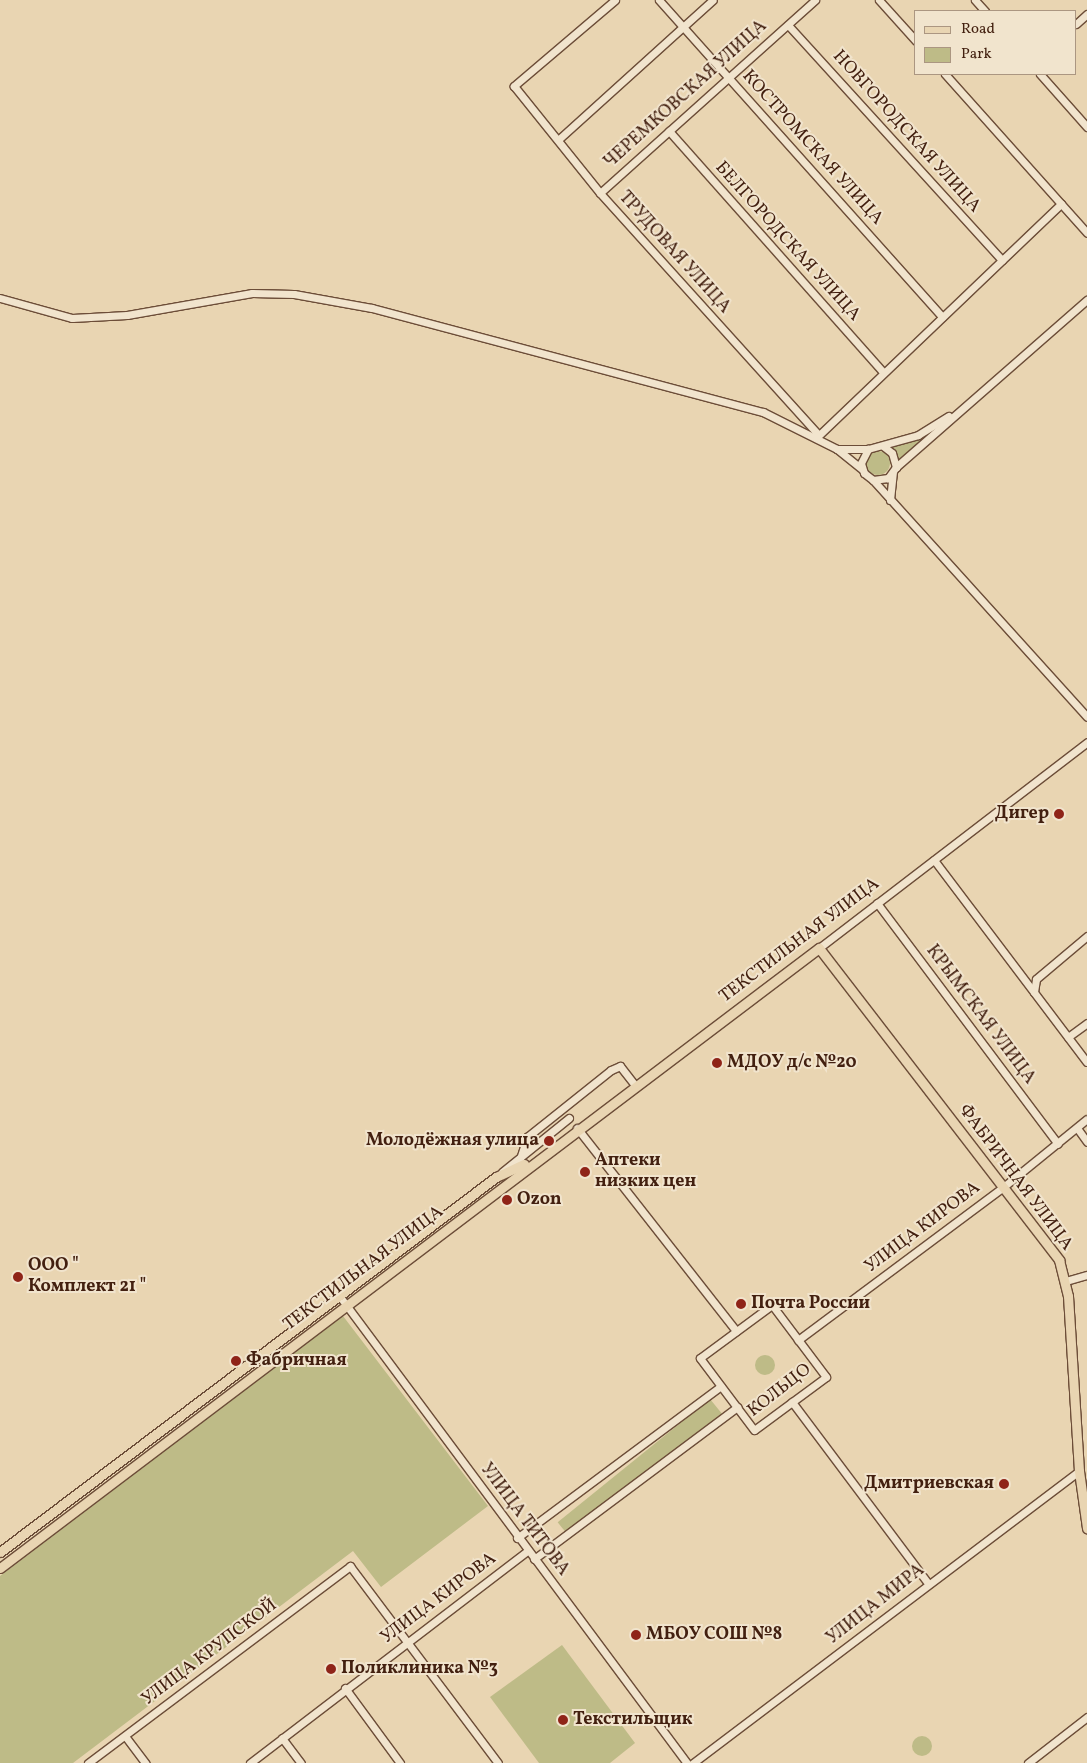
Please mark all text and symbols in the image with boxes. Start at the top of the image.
legend [914,10,1077,75]
street label: ЧЕРЕМКОВСКАЯ УЛИЦА [600,16,772,174]
text: Road [961,19,995,40]
text: Park [961,44,992,65]
street label: НОВГОРОДСКАЯ УЛИЦА [827,46,985,218]
street label: КОСТРОМСКАЯ УЛИЦА [737,66,887,230]
street label: БЕЛГОРОДСКАЯ УЛИЦА [710,158,864,326]
street label: ТРУДОВАЯ УЛИЦА [613,187,735,319]
place label: Дигер [995,803,1049,825]
marker: Дигер [1053,808,1065,820]
street label: ТЕКСТИЛЬНАЯ УЛИЦА [716,874,884,1008]
street label: КРЫМСКАЯ УЛИЦА [921,941,1039,1089]
place label: МДОУ д/с №20 [727,1052,857,1074]
marker: МДОУ д/с №20 [711,1057,723,1069]
street label: ФАБРИЧНАЯ УЛИЦА [953,1101,1077,1255]
place label: Молодёжная улица [366,1130,539,1152]
marker: Молодёжная улица [543,1135,555,1147]
place label: Аптеки низких цен [595,1151,696,1194]
marker: Аптеки низких цен [579,1166,591,1178]
street label: УЛИЦА КИРОВА [861,1178,985,1278]
place label: Ozon [517,1189,562,1211]
marker: Ozon [501,1194,513,1206]
street label: ТЕКСТИЛЬНАЯ УЛИЦА [280,1202,448,1336]
place label: ООО " Комплект 21 " [28,1256,146,1298]
marker: ООО " Комплект 21 " [12,1271,24,1283]
place label: Почта России [751,1293,870,1315]
marker: Почта России [735,1298,747,1310]
place label: Фабричная [246,1350,347,1372]
marker: Фабричная [230,1355,242,1367]
street label: КОЛЬЦО [744,1360,816,1422]
street label: УЛИЦА ТИТОВА [474,1459,574,1581]
place label: Дмитриевская [864,1473,994,1495]
marker: Дмитриевская [998,1478,1010,1490]
street label: УЛИЦА КИРОВА [377,1549,501,1649]
street label: УЛИЦА МИРА [823,1560,929,1650]
street label: УЛИЦА КРУПСКОЙ [138,1595,282,1711]
place label: МБОУ СОШ №8 [646,1624,783,1646]
marker: МБОУ СОШ №8 [630,1629,642,1641]
place label: Поликлиника №3 [341,1658,498,1680]
marker: Поликлиника №3 [325,1663,337,1675]
place label: Текстильщик [573,1709,692,1731]
marker: Текстильщик [557,1714,569,1726]

